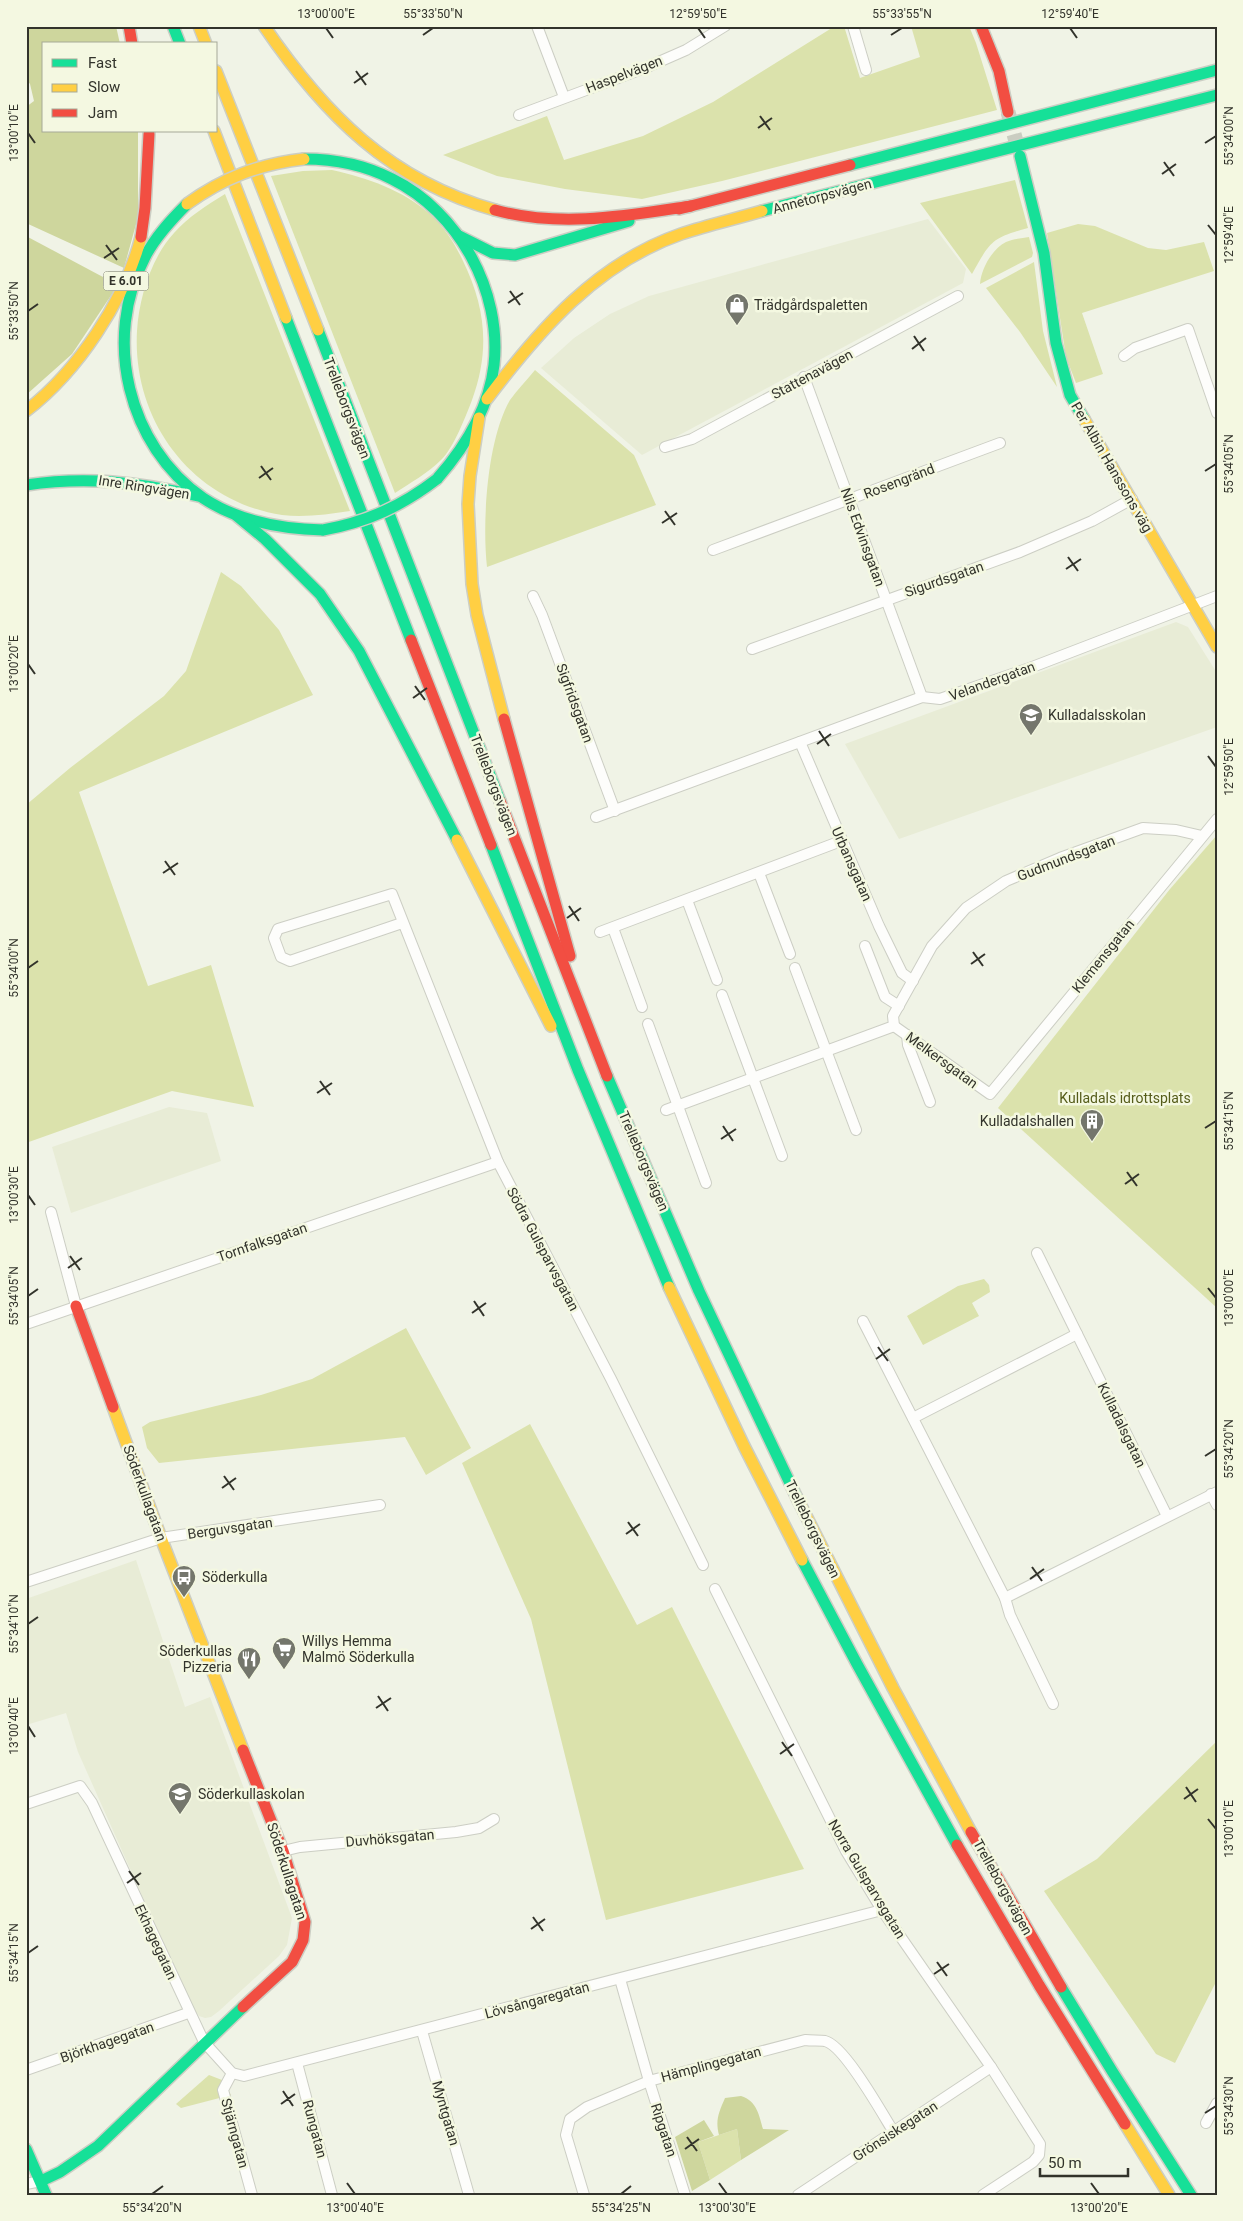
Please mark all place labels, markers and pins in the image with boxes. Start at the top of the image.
shop icon: Trädgårdspaletten [724,292,750,326]
place label: Trädgårdspaletten [754,297,868,313]
school or university icon: Kulladalsskolan [1018,702,1044,736]
place label: Kulladalsskolan [1048,707,1146,723]
building icon: Kulladalshallen [1079,1108,1105,1142]
place label: Kulladalshallen [980,1113,1074,1129]
bus stop icon: Söderkulla [171,1564,197,1598]
place label: Söderkulla [202,1569,268,1585]
place label: Willys Hemma Malmö Söderkulla [302,1633,415,1665]
supermarket icon: Willys Hemma Malmö Söderkulla [271,1636,297,1670]
place label: Söderkullas Pizzeria [159,1643,232,1675]
restaurant icon: Söderkullas Pizzeria [236,1646,262,1680]
school or university icon: Söderkullaskolan [167,1781,193,1815]
place label: Söderkullaskolan [198,1786,305,1802]

